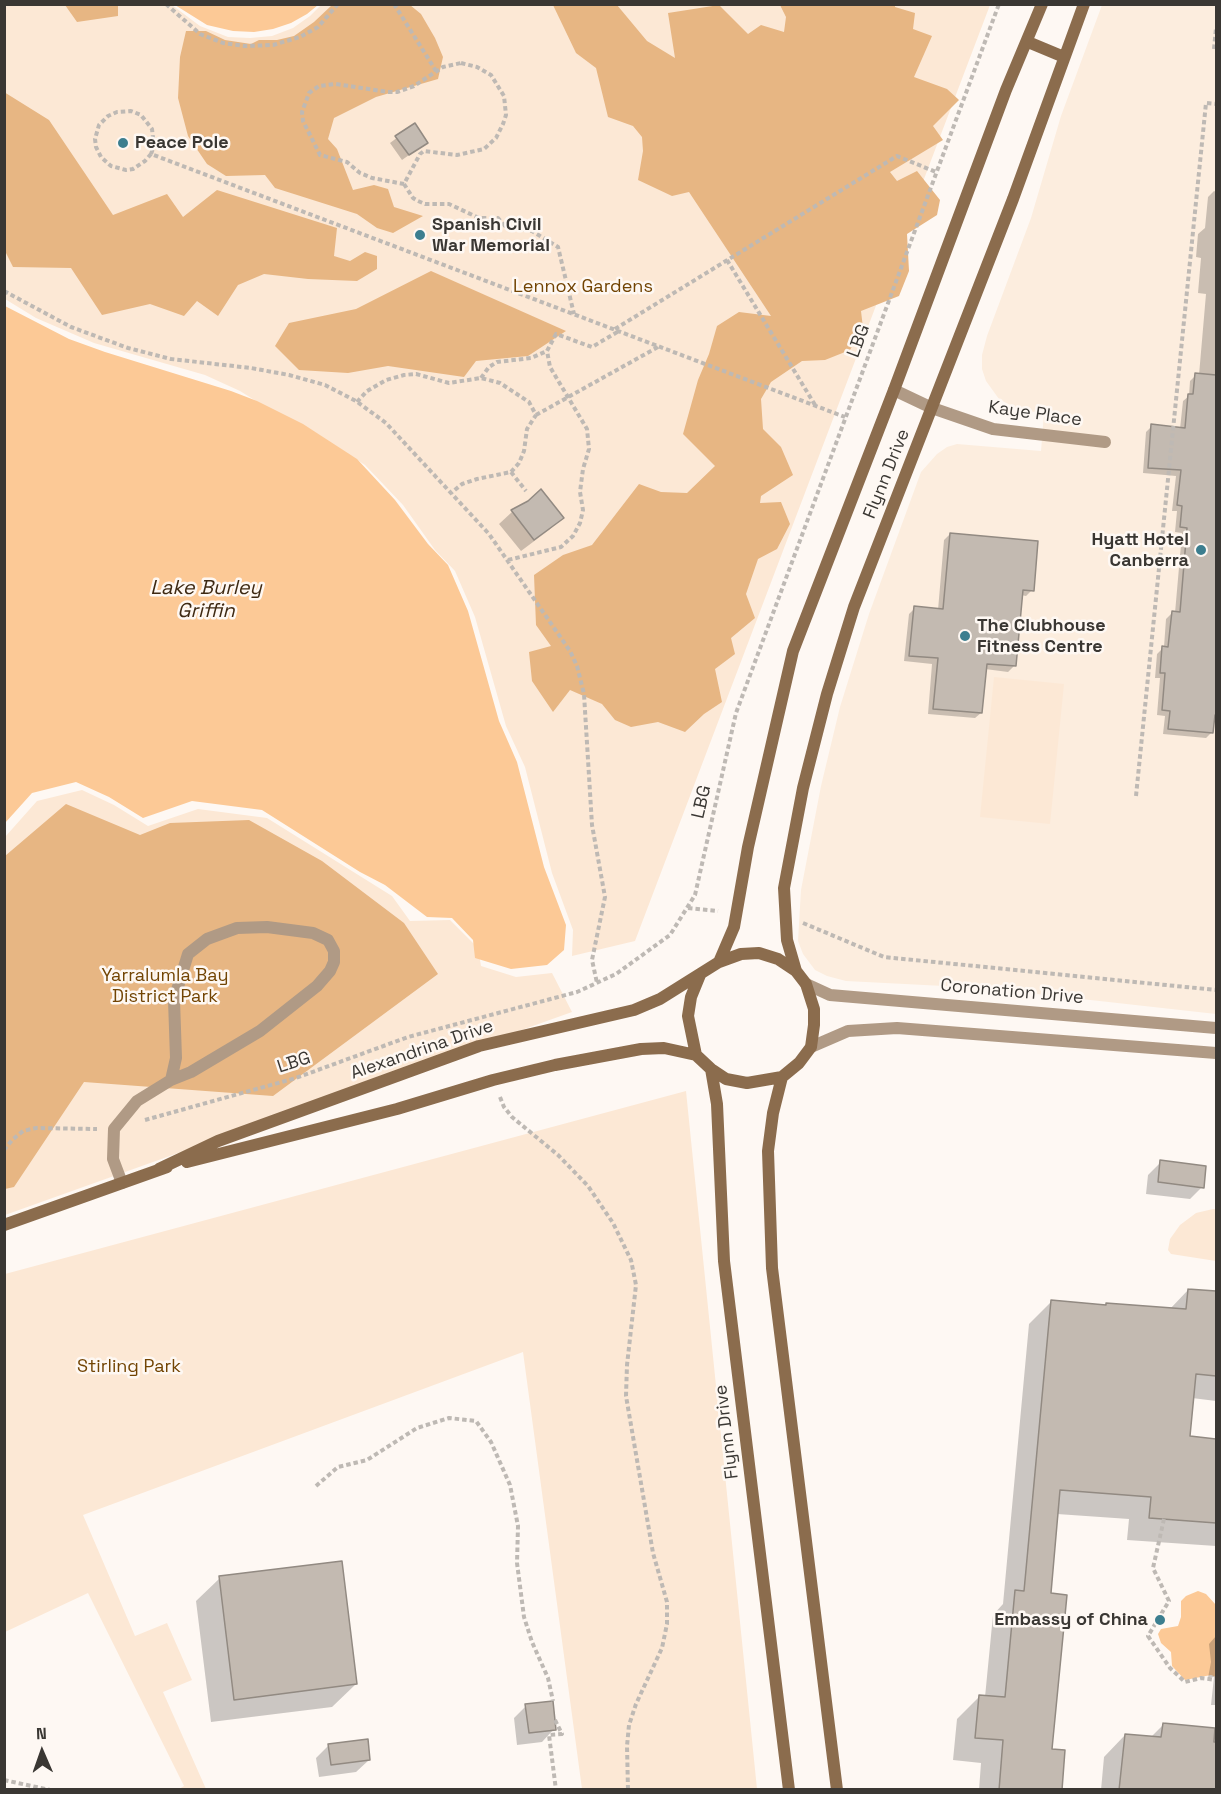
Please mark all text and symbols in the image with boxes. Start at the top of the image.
place label: Peace Pole [135,132,229,154]
marker: Peace Pole [116,136,130,150]
place label: Spanish Civil War Memorial [432,214,550,256]
marker: Spanish Civil War Memorial [413,228,427,242]
park label: Lennox Gardens [513,276,653,298]
street label: LBG [843,322,875,360]
street label: Kaye Place [987,397,1083,431]
street label: Flynn Drive [859,426,915,522]
place label: Hyatt Hotel Canberra [1091,529,1189,572]
marker: Hyatt Hotel Canberra [1194,543,1208,557]
water label: Lake Burley Griffin [150,577,262,624]
place label: The Clubhouse Fitness Centre [977,615,1106,658]
marker: The Clubhouse Fitness Centre [958,629,972,643]
street label: LBG [688,783,716,821]
park label: Yarralumla Bay District Park [102,965,228,1008]
street label: Coronation Drive [939,975,1085,1009]
street label: Alexandrina Drive [348,1015,496,1085]
street label: LBG [275,1048,313,1078]
park label: Stirling Park [77,1356,181,1378]
street label: Flynn Drive [710,1384,744,1480]
place label: Embassy of China [994,1609,1148,1631]
marker: Embassy of China [1153,1613,1167,1627]
north arrow [12,1722,72,1782]
text: N [36,1723,47,1744]

